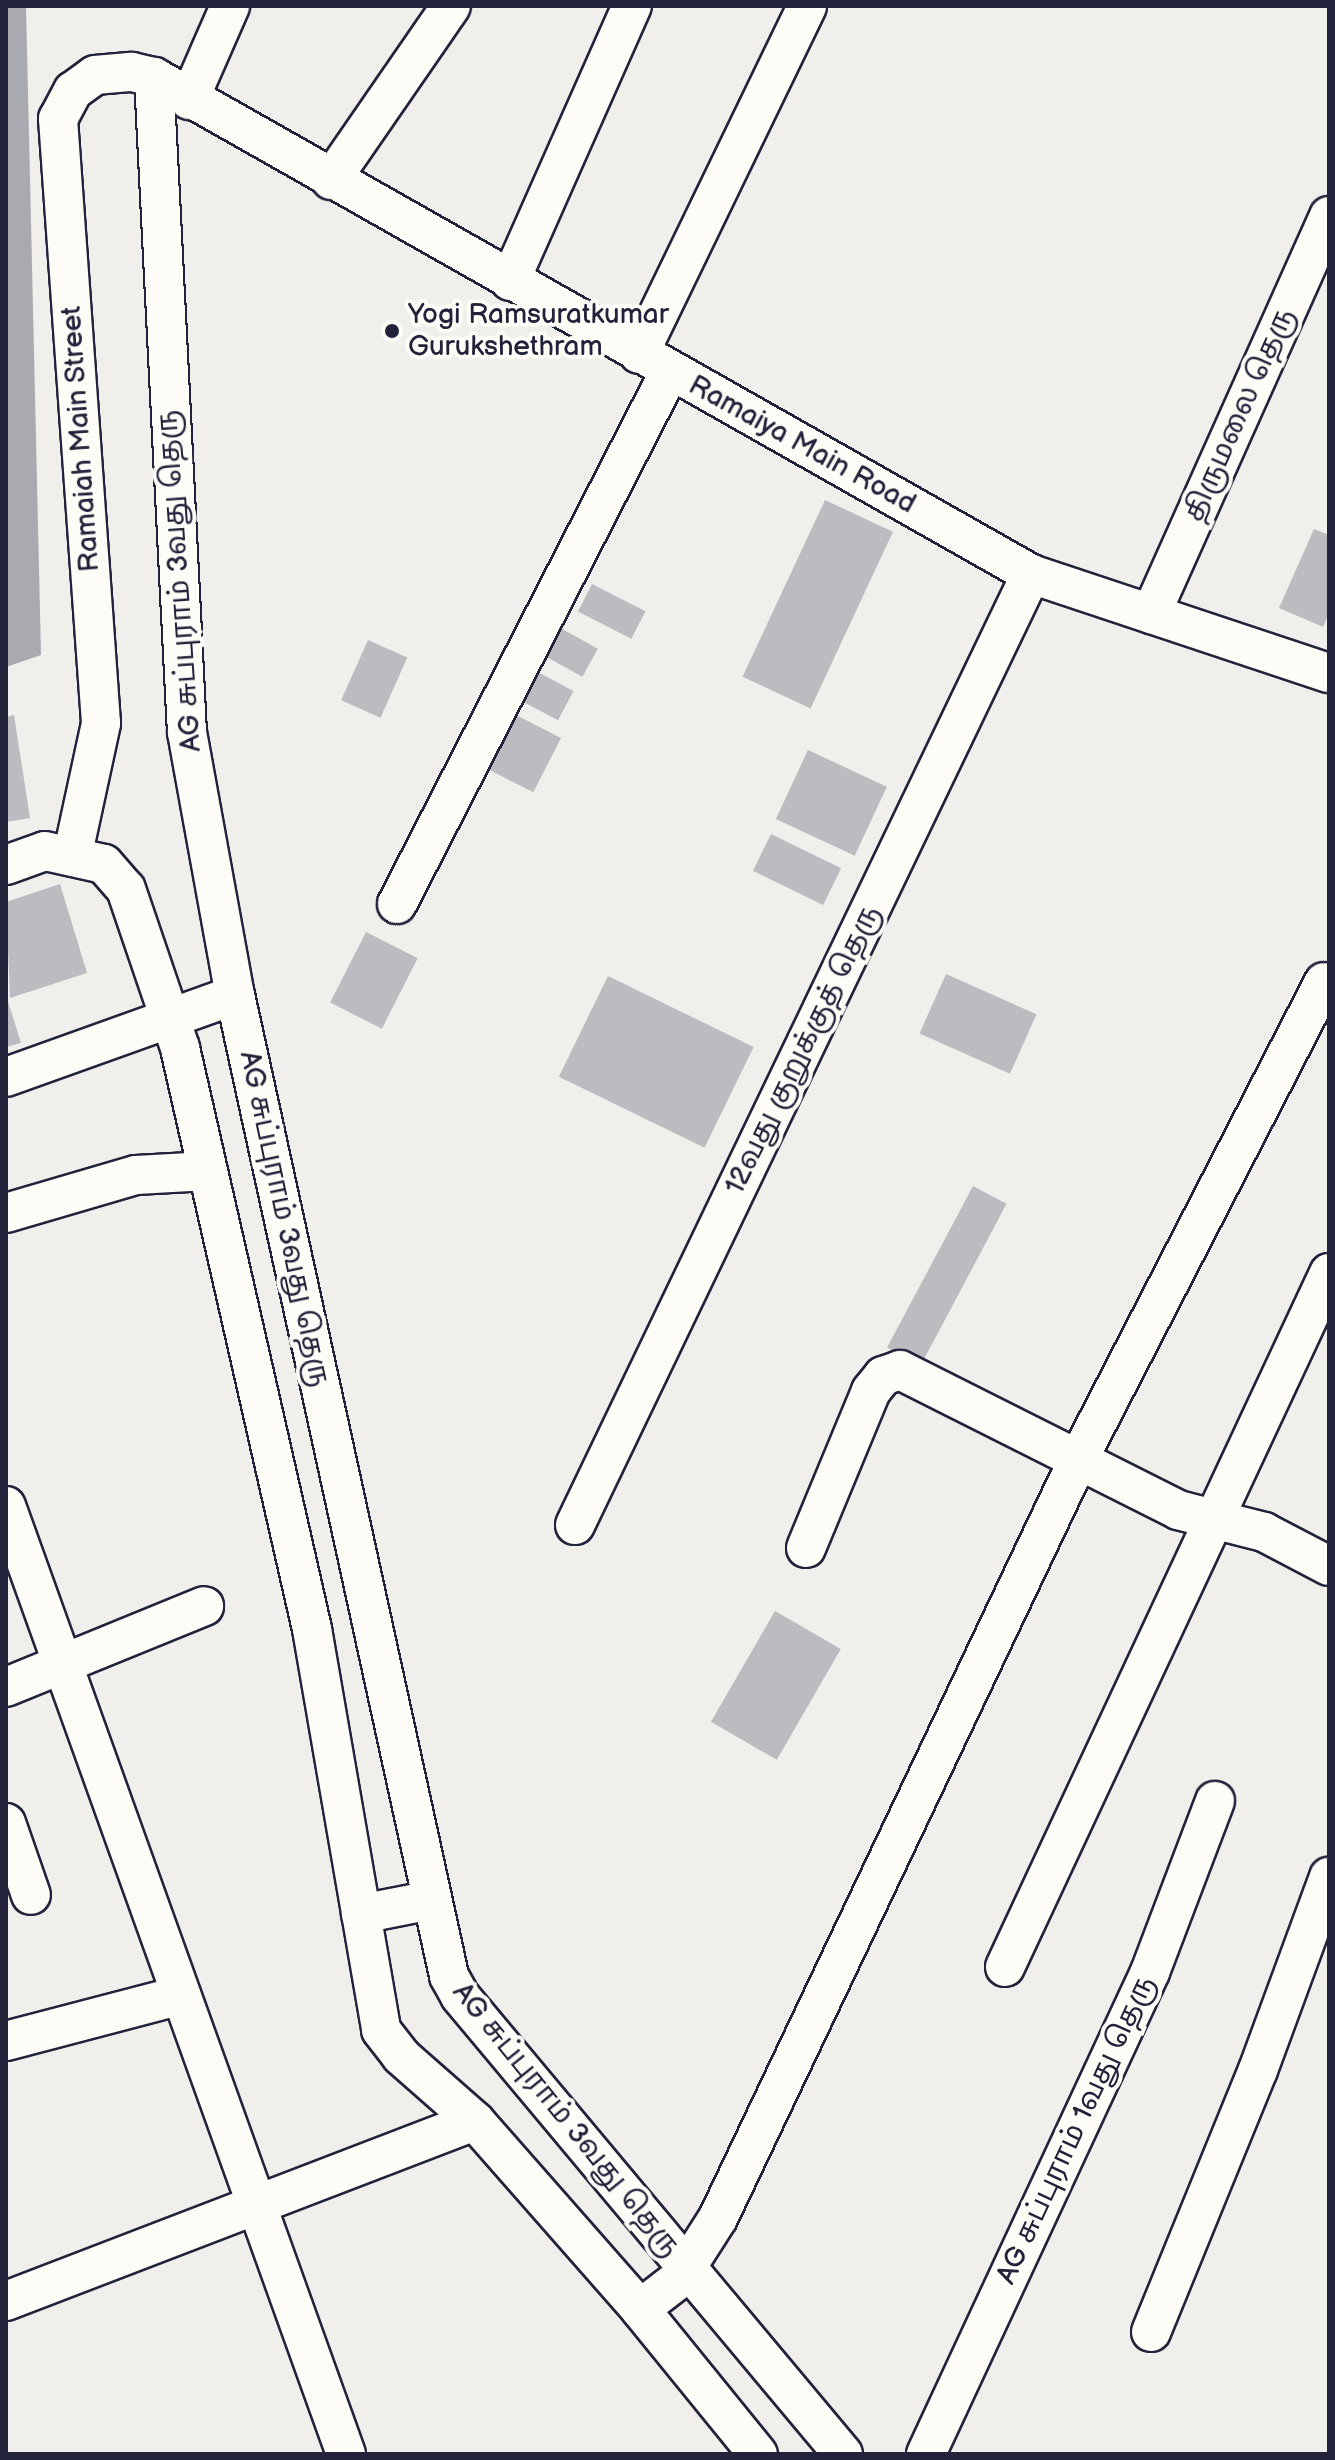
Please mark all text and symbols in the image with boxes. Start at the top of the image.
place label: Yogi Ramsuratkumar Gurukshethram [408,298,669,364]
street label: திருமலை தெரு [1178,303,1302,527]
street label: Ramaiah Main Street [55,305,107,573]
marker: Yogi Ramsuratkumar Gurukshethram [383,322,401,340]
street label: Ramaiya Main Road [683,369,921,521]
street label: AG சுப்புராம் 3வது தெரு [151,409,209,753]
street label: 12வது குறுக்குத் தெரு [718,900,888,1200]
street label: AG சுப்புராம் 3வது தெரு [232,1048,336,1390]
street label: AG சுப்புராம் 1வது தெரு [990,1971,1162,2289]
street label: AG சுப்புராம் 3வது தெரு [445,1976,687,2264]

